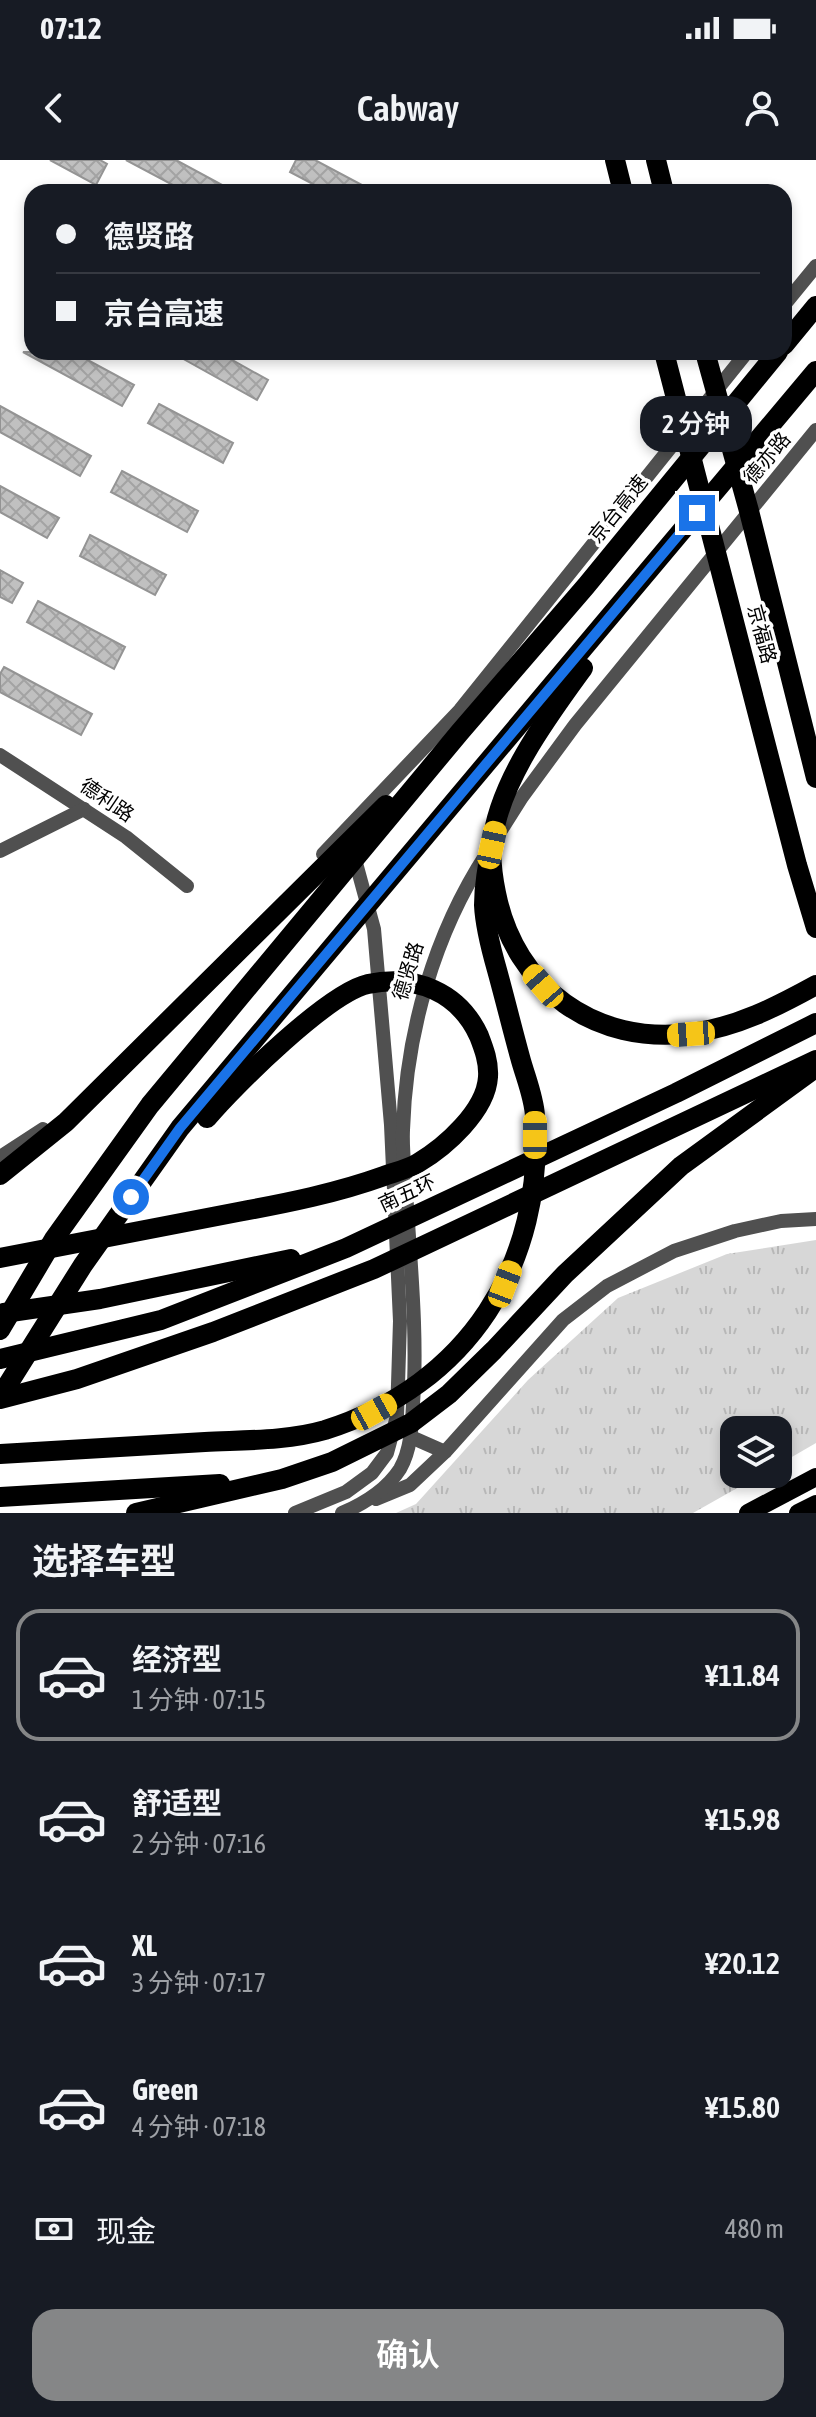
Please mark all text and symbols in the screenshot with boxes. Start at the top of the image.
text: 07:12 [40,11,102,45]
icon: back [32,86,76,130]
icon: person [740,86,784,130]
text: Cabway [357,87,459,129]
text: 德贤路 [104,219,194,253]
text: 京台高速 [104,296,224,330]
callout: 2 分钟 [641,397,753,453]
text: 2 分钟 [662,409,730,439]
street label: 德亦路 [739,427,795,488]
street label: 京台高速 [584,470,652,547]
route end [679,495,715,531]
street label: 京福路 [744,602,781,666]
street label: 德利路 [76,773,139,826]
car [475,819,509,871]
street label: 德贤路 [388,939,427,1003]
car [518,960,568,1012]
car [666,1020,716,1048]
car [523,1111,547,1159]
street label: 南五环 [375,1169,439,1216]
route start [113,1179,149,1215]
car [485,1257,525,1311]
car [347,1390,401,1434]
map controls [720,1416,792,1488]
button: layers [720,1416,792,1488]
text: 选择车型 [32,1540,176,1582]
icon: car [36,1639,108,1711]
text: 经济型 [132,1642,222,1676]
text: ¥11.84 [705,1658,780,1692]
text: 1 分钟 · 07:15 [132,1685,266,1715]
icon: car [36,1783,108,1855]
text: 舒适型 [132,1786,222,1820]
text: ¥15.98 [705,1802,780,1836]
text: 2 分钟 · 07:16 [132,1829,266,1859]
icon: car [36,1927,108,1999]
text: XL [132,1928,157,1962]
text: ¥20.12 [705,1946,780,1980]
text: 3 分钟 · 07:17 [132,1968,266,1998]
icon: car [36,2071,108,2143]
text: Green [132,2072,198,2106]
text: ¥15.80 [705,2090,780,2124]
text: 4 分钟 · 07:18 [132,2112,266,2142]
icon: cash [32,2207,76,2251]
text: 现金 [96,2214,156,2248]
text: 480 m [725,2214,784,2244]
button: 确认 [32,2309,784,2401]

